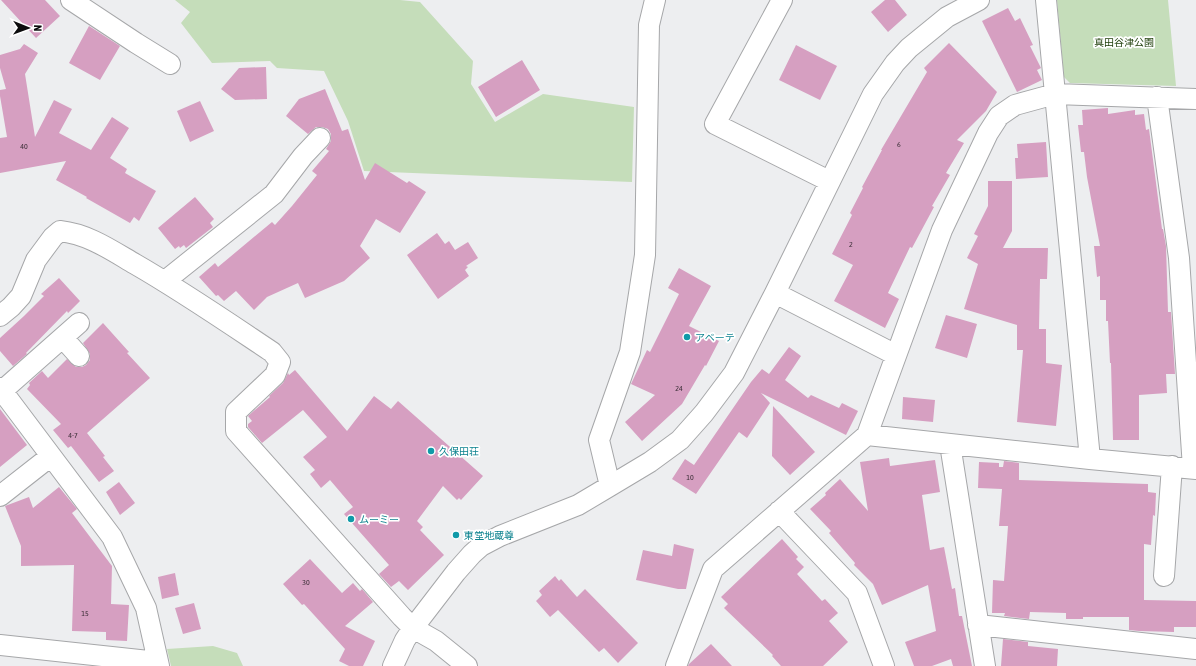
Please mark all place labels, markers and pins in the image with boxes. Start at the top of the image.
marker: アベーテ [682,332,692,342]
place label: アベーテ [695,332,735,343]
marker: 久保田荘 [426,446,436,456]
place label: 久保田荘 [439,446,479,457]
marker: ムーミー [346,514,356,524]
place label: ムーミー [359,514,399,525]
marker: 東堂地蔵尊 [451,530,461,540]
place label: 東堂地蔵尊 [464,530,514,541]

